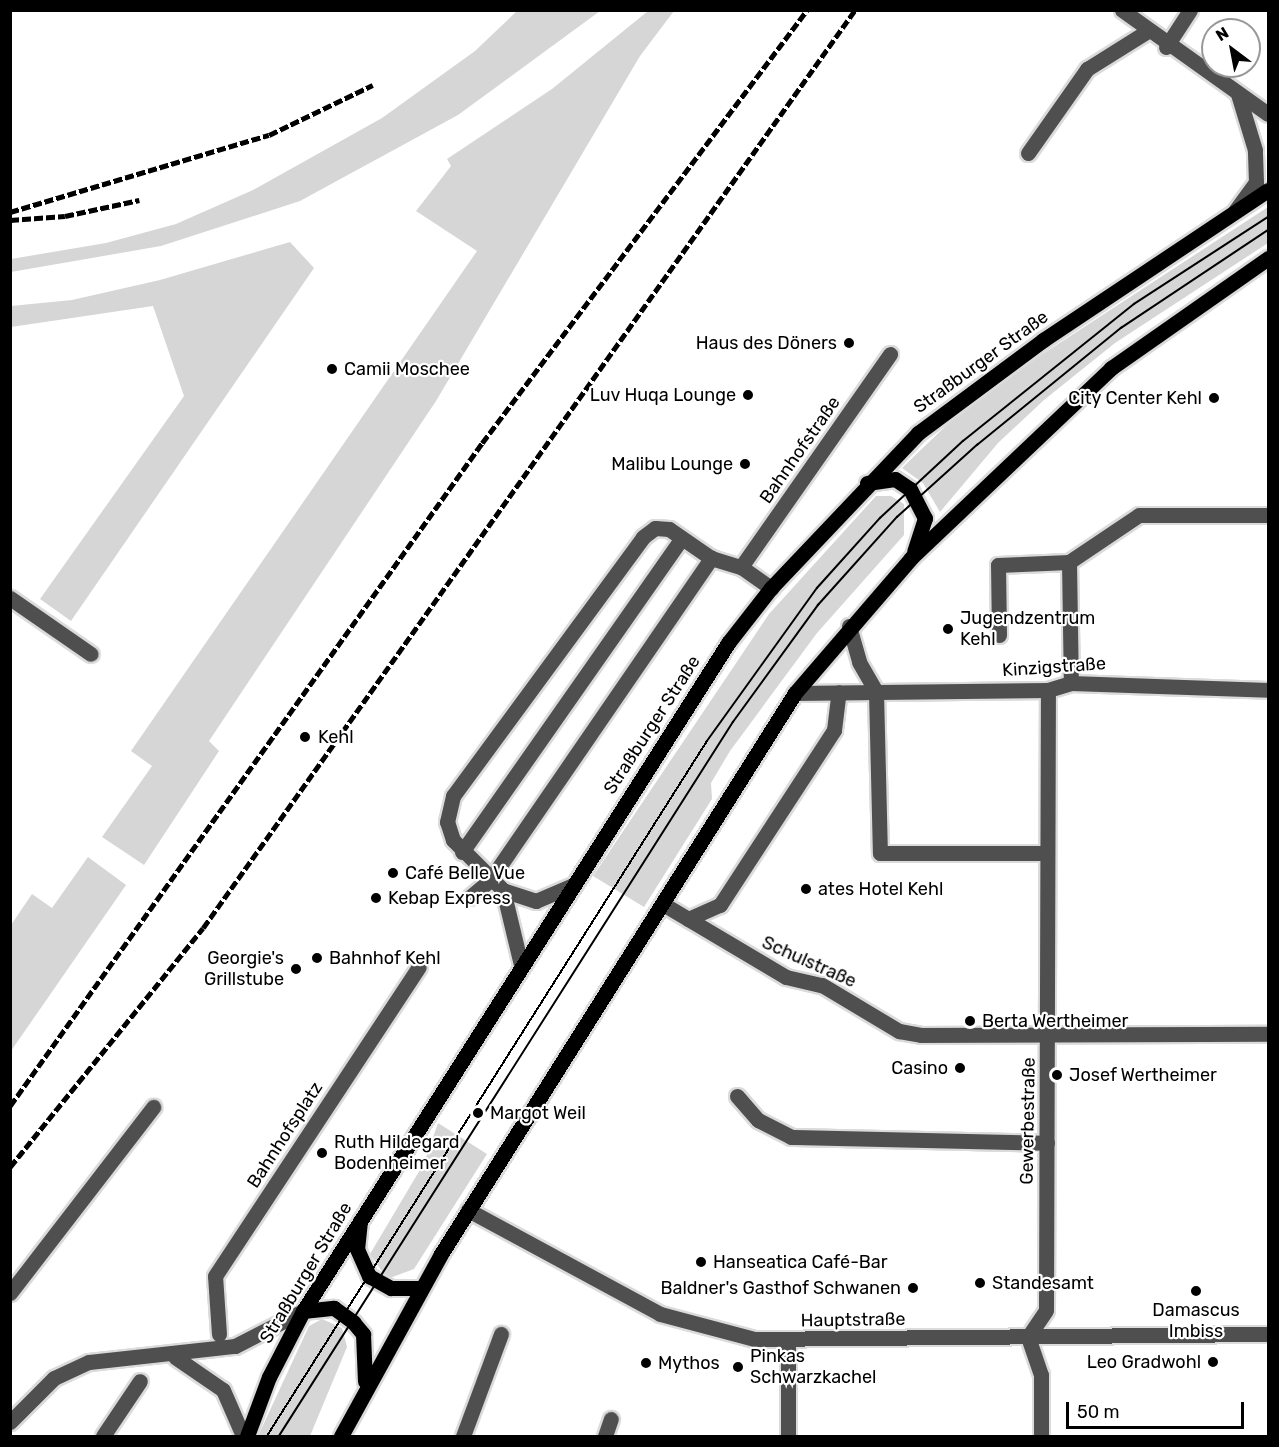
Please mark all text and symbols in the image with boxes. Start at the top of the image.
north arrow [1201,18,1261,78]
text: N [1212,23,1232,45]
street label: Straßburger Straße [909,306,1053,418]
place label: Haus des Döners [696,332,837,354]
marker: Haus des Döners [842,336,856,350]
place label: Camii Moschee [344,358,470,380]
marker: Camii Moschee [325,362,339,376]
place label: Luv Huqa Lounge [589,384,736,406]
place label: City Center Kehl [1067,387,1202,409]
marker: Luv Huqa Lounge [741,388,755,402]
marker: City Center Kehl [1207,391,1221,405]
street label: Bahnhofstraße [755,392,845,508]
place label: Malibu Lounge [611,453,733,475]
marker: Malibu Lounge [738,457,752,471]
place label: Jugendzentrum Kehl [960,608,1095,650]
marker: Jugendzentrum Kehl [941,622,955,636]
street label: Straßburger Straße [599,651,705,799]
street label: Kinzigstraße [1001,653,1107,681]
place label: Kehl [318,726,354,748]
marker: Kehl [296,728,314,746]
place label: Café Belle Vue [405,862,525,884]
marker: Café Belle Vue [386,866,400,880]
place label: ates Hotel Kehl [818,878,943,900]
marker: ates Hotel Kehl [799,882,813,896]
place label: Kebap Express [388,887,511,909]
marker: Kebap Express [369,891,383,905]
street label: Schulstraße [759,932,859,992]
place label: Bahnhof Kehl [329,947,441,969]
place label: Georgie's Grillstube [204,948,284,990]
marker: Bahnhof Kehl [310,951,324,965]
marker: Georgie's Grillstube [289,962,303,976]
place label: Berta Wertheimer [982,1010,1129,1032]
marker: Berta Wertheimer [963,1014,977,1028]
place label: Casino [891,1057,948,1079]
street label: Gewerbestraße [1016,1057,1040,1185]
marker: Casino [953,1061,967,1075]
place label: Josef Wertheimer [1069,1064,1218,1086]
marker: Josef Wertheimer [1050,1068,1064,1082]
street label: Bahnhofsplatz [243,1078,327,1192]
place label: Margot Weil [490,1102,586,1124]
marker: Margot Weil [471,1106,485,1120]
place label: Ruth Hildegard Bodenheimer [334,1132,459,1174]
marker: Ruth Hildegard Bodenheimer [315,1146,329,1160]
street label: Straßburger Straße [255,1198,357,1348]
place label: Hanseatica Café-Bar [713,1251,888,1273]
marker: Hanseatica Café-Bar [694,1255,708,1269]
place label: Standesamt [992,1272,1094,1294]
marker: Standesamt [973,1276,987,1290]
place label: Baldner's Gasthof Schwanen [660,1277,901,1299]
marker: Baldner's Gasthof Schwanen [906,1281,920,1295]
marker: Damascus Imbiss [1189,1284,1203,1298]
place label: Damascus Imbiss [1152,1300,1240,1342]
street label: Hauptstraße [800,1308,906,1332]
place label: Pinkas Schwarzkachel [750,1346,876,1388]
place label: Leo Gradwohl [1087,1351,1201,1373]
place label: Mythos [658,1352,720,1374]
marker: Leo Gradwohl [1206,1355,1220,1369]
marker: Mythos [639,1356,653,1370]
marker: Pinkas Schwarzkachel [731,1360,745,1374]
scale bar [1069,1390,1248,1428]
text: 50 m [1077,1401,1120,1423]

